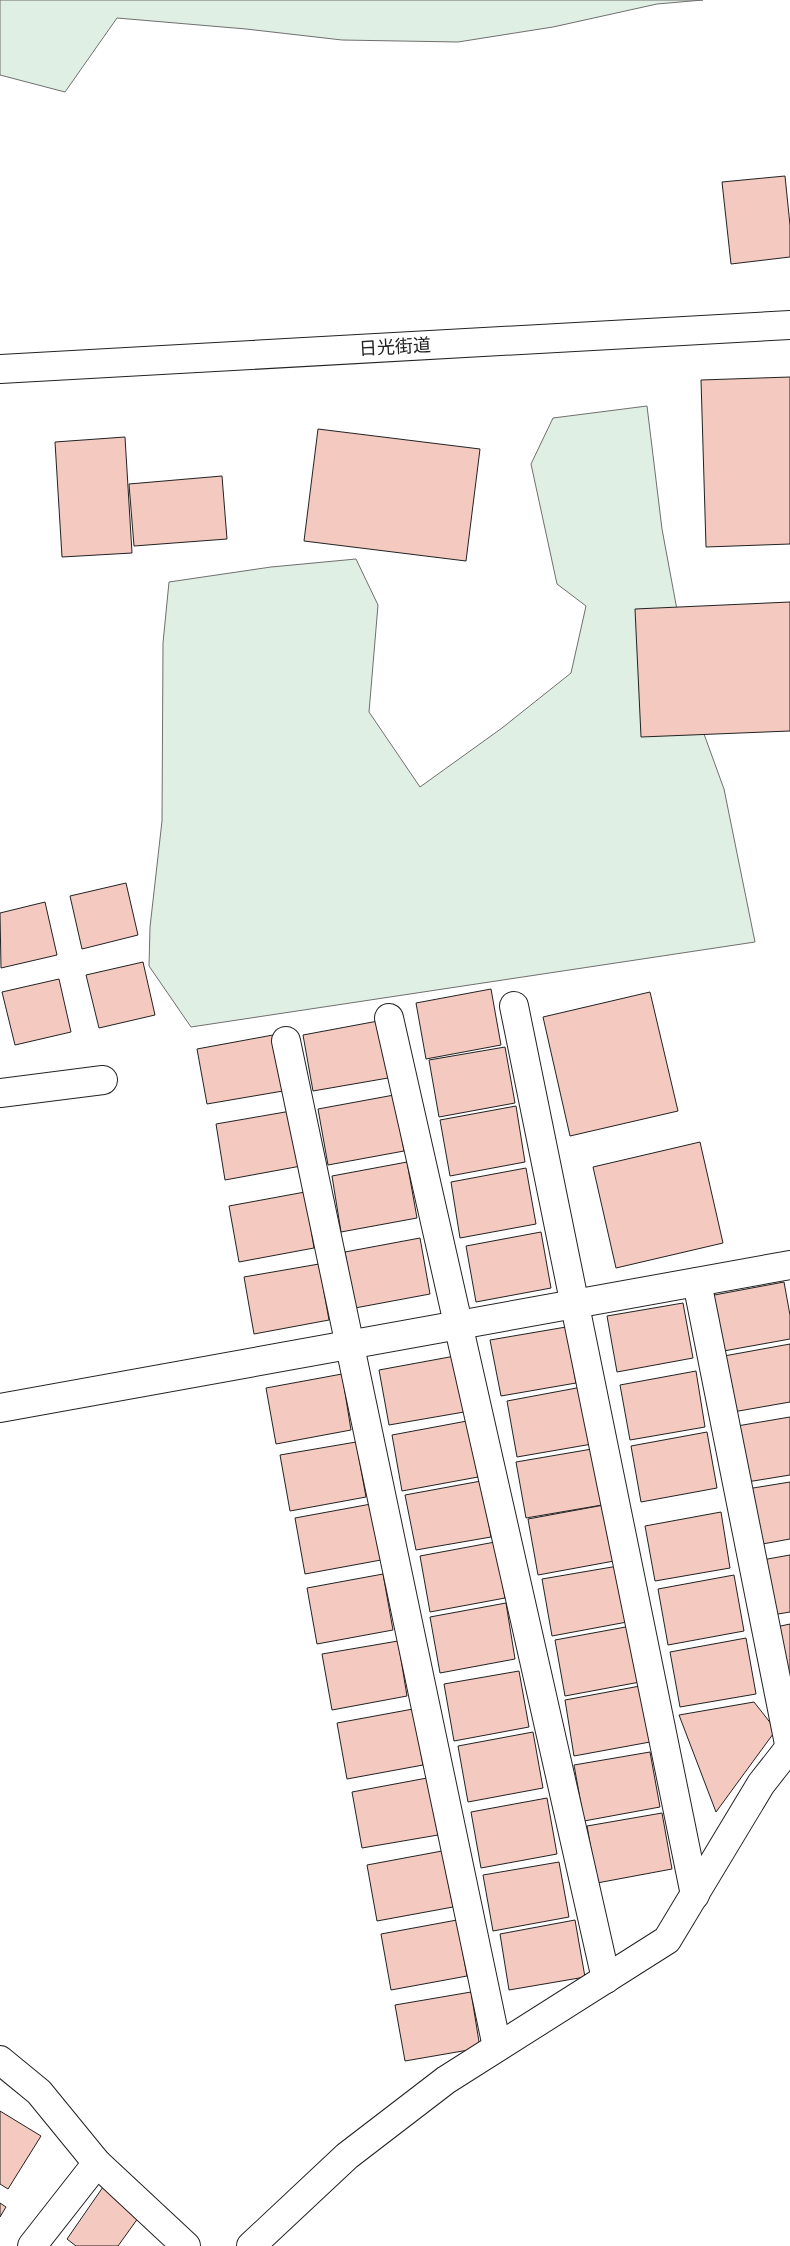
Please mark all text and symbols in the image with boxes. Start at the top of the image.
street label: 日光街道 [358,332,432,361]

